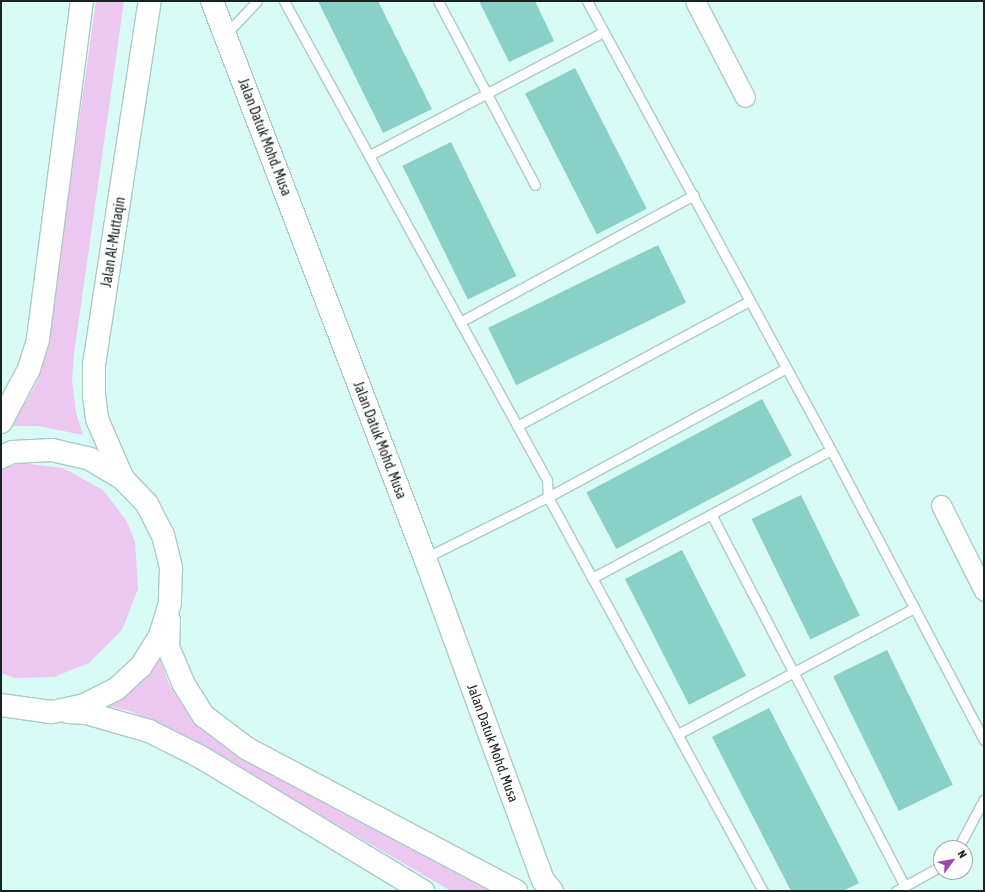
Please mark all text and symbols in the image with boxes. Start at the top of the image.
street label: Jalan Datuk Mohd. Musa [235,76,295,198]
street label: Jalan Al-Muttaqin [98,196,128,288]
street label: Jalan Datuk Mohd. Musa [350,379,410,501]
street label: Jalan Datuk Mohd. Musa [464,682,522,804]
north arrow [933,840,973,880]
text: N [956,848,969,860]

